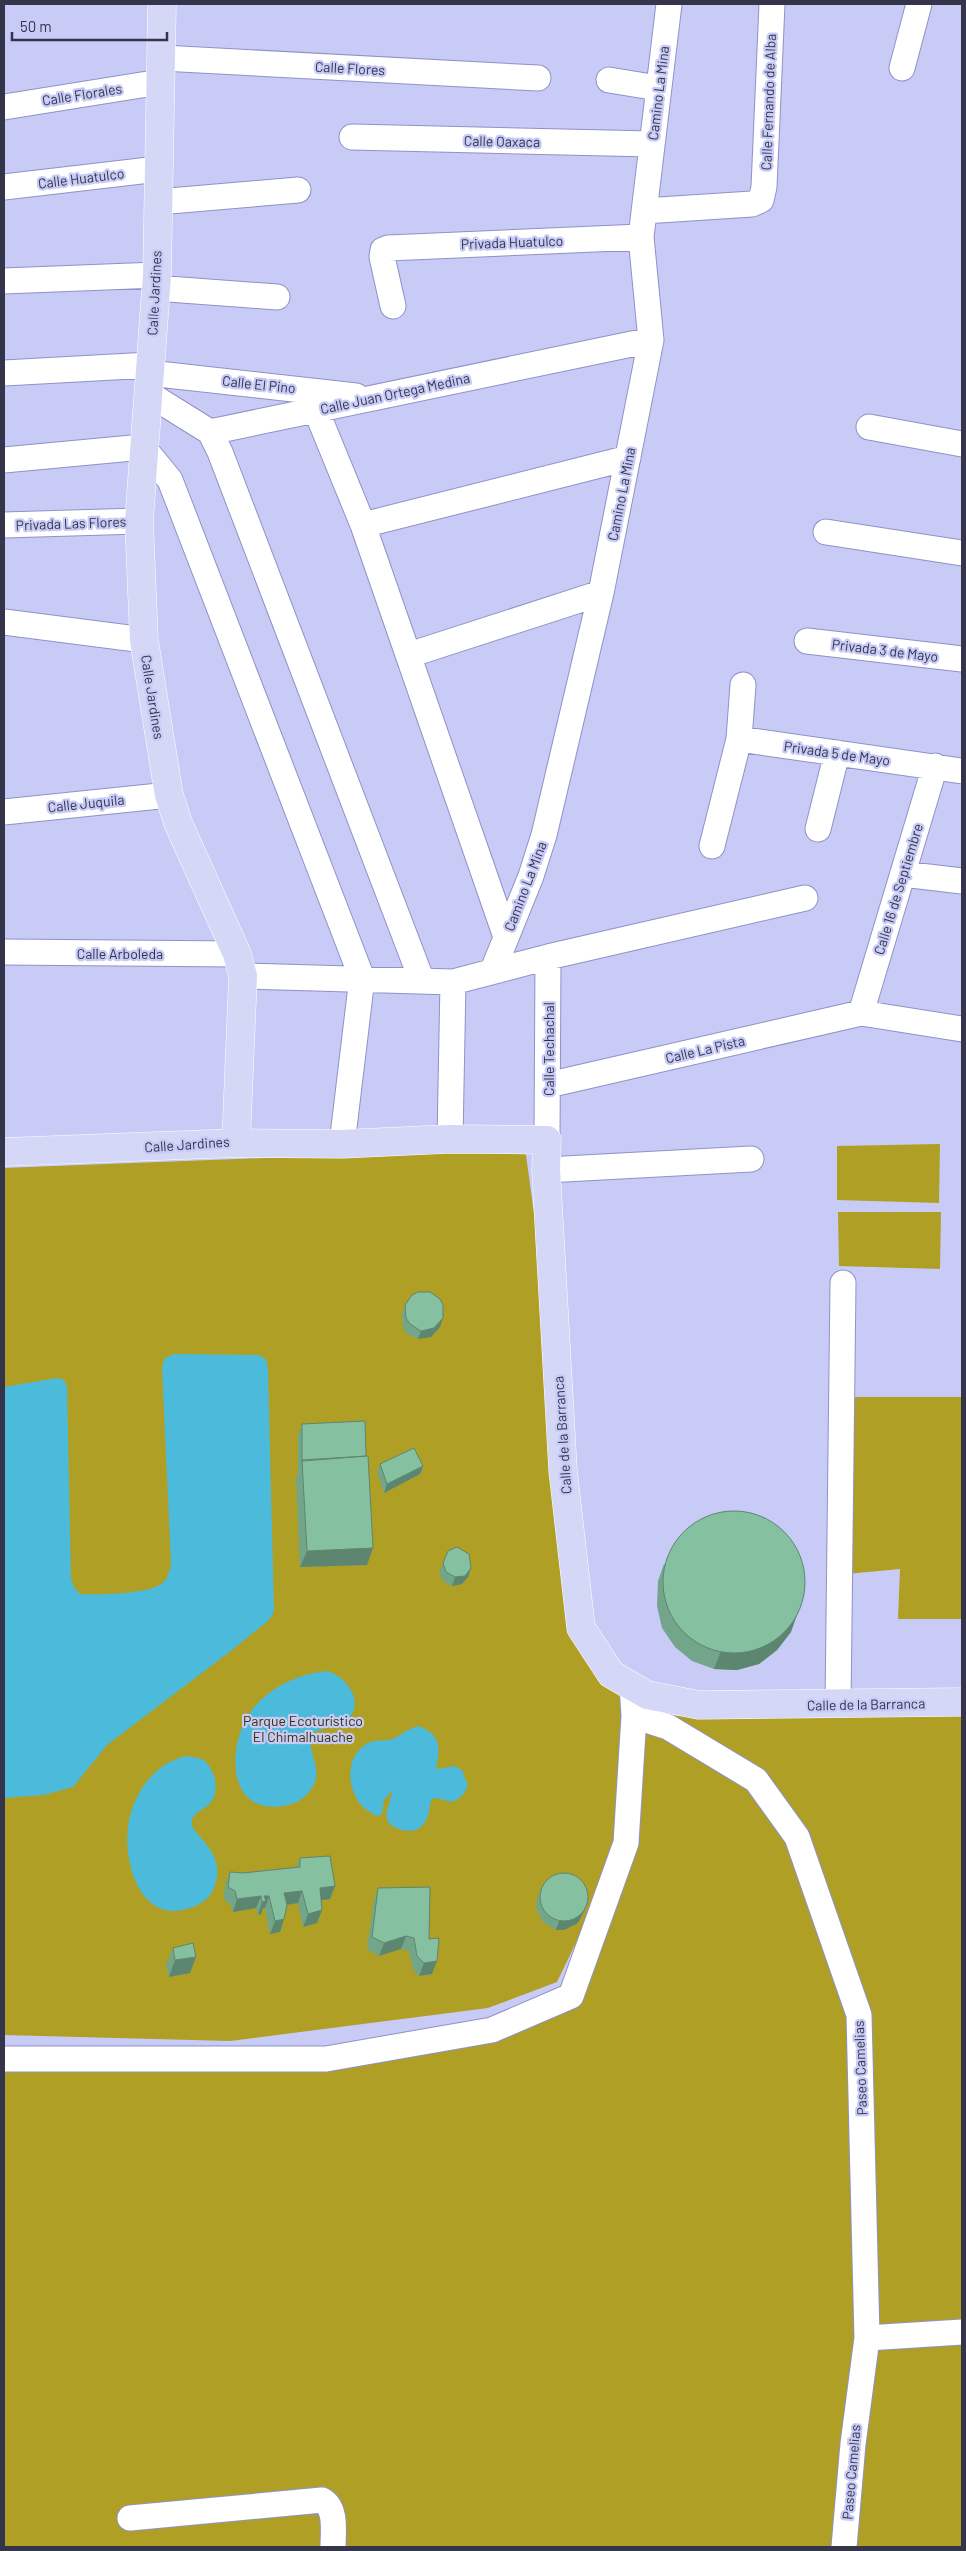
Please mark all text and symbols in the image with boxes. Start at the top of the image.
scale bar [12,10,168,42]
text: 50 m [20,17,52,35]
street label: Calle Fernando de Alba [757,33,779,171]
street label: Camino La Mina [644,45,672,141]
street label: Calle Flores [315,58,386,78]
street label: Calle Florales [41,79,123,109]
street label: Calle Oaxaca [464,132,540,150]
street label: Calle Huatulco [37,164,125,192]
street label: Privada Huatulco [460,232,564,252]
street label: Calle Jardines [143,250,165,336]
street label: Calle Juan Ortega Medina [319,369,471,417]
street label: Calle El Pino [221,372,297,396]
street label: Camino La Mina [604,446,638,542]
street label: Privada Las Flores [15,513,127,533]
street label: Privada 3 de Mayo [831,635,939,665]
street label: Calle Jardines [138,654,168,741]
street label: Privada 5 de Mayo [783,737,891,769]
street label: Calle Juquila [47,791,125,815]
street label: Calle 16 de Septiembre [870,821,926,957]
street label: Camino La Mina [500,839,550,933]
street label: Calle Arboleda [77,945,163,962]
street label: Calle Techachal [540,1002,557,1096]
street label: Calle La Pista [664,1032,746,1066]
street label: Calle Jardines [144,1133,230,1155]
street label: Calle de la Barranca [549,1375,575,1495]
street label: Calle de la Barranca [807,1694,925,1714]
park label: Parque Ecoturístico El Chimalhuache [243,1712,363,1745]
street label: Paseo Camelias [850,2020,870,2116]
street label: Paseo Camelias [838,2424,864,2520]

